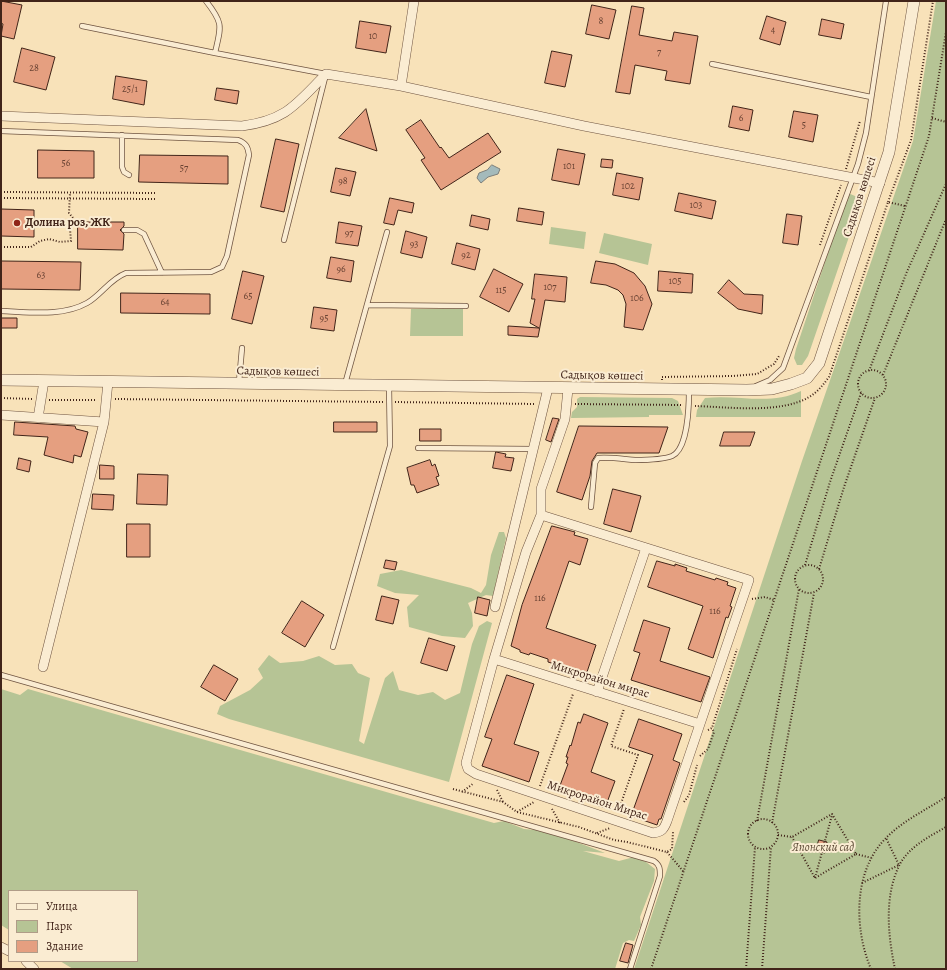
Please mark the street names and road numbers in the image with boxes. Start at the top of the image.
street label: Садықов көшесі [840,155,880,239]
street label: Садықов көшесі [236,364,320,380]
street label: Садықов көшесі [560,368,644,384]
street label: Микрорайон мирас [549,658,651,702]
street label: Микрорайон Мирас [545,778,649,824]

